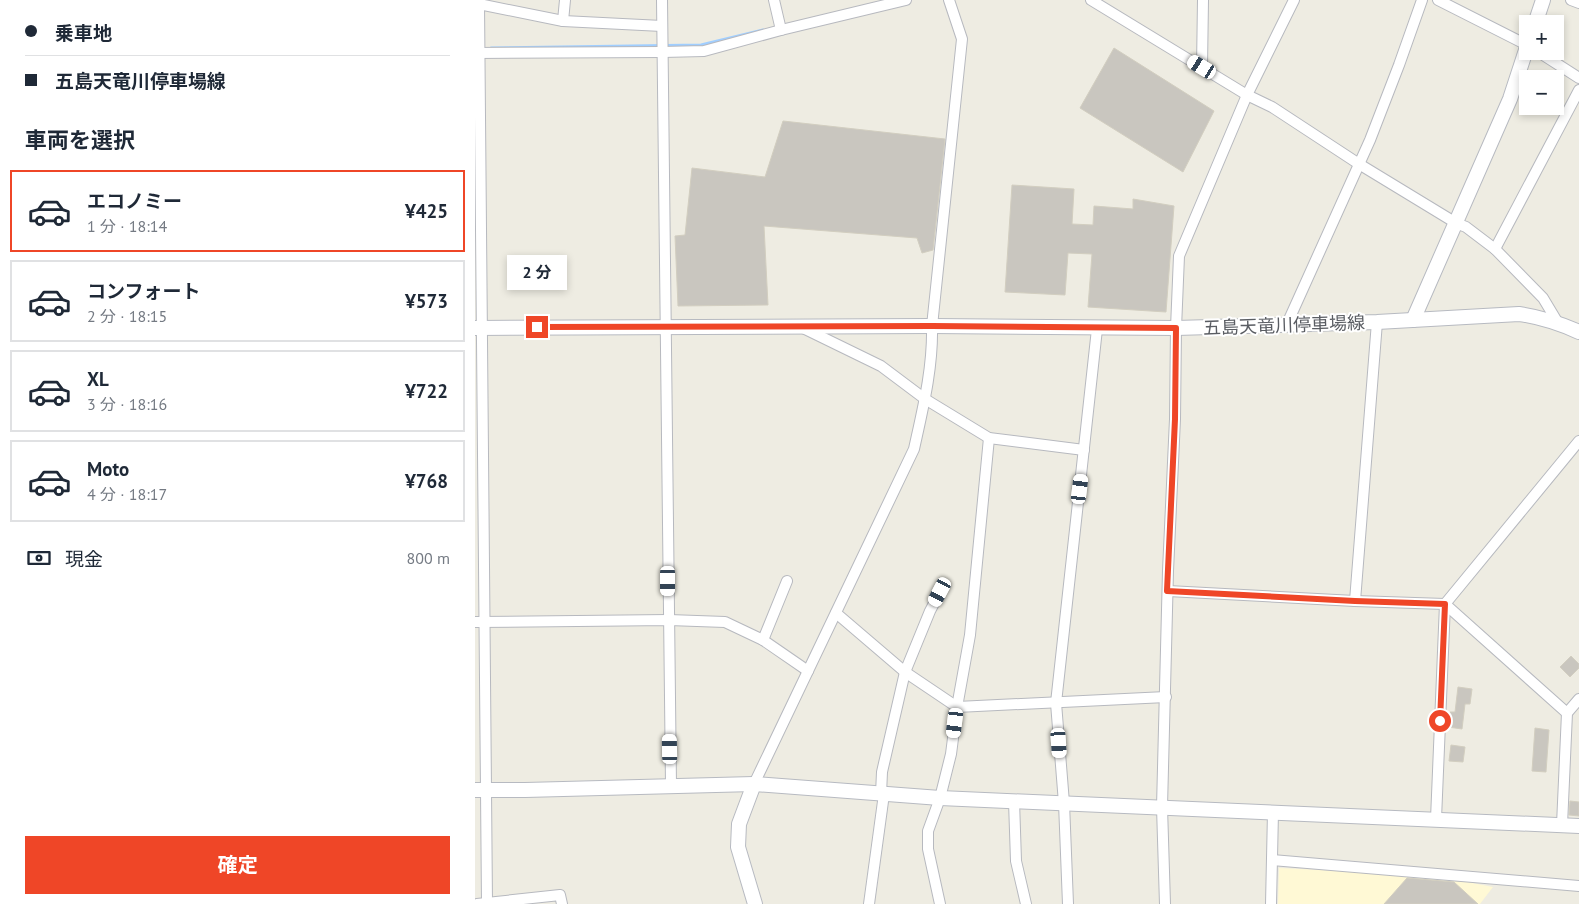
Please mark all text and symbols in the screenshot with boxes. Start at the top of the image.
map controls [1519,15,1564,115]
button: + [1519,15,1564,60]
text: 乗車地 [55,21,112,45]
car [1185,53,1218,81]
text: 五島天竜川停車場線 [55,69,226,93]
button: − [1519,70,1564,115]
text: 車両を選択 [25,126,135,154]
icon: car [27,189,72,234]
text: エコノミー [87,189,182,213]
text: ¥425 [405,199,448,223]
text: 1 分 · 18:14 [87,216,167,236]
callout: 2 分 [507,255,567,290]
text: 2 分 [522,262,552,282]
icon: car [27,279,72,324]
text: コンフォート [87,279,200,303]
text: ¥573 [405,289,448,313]
text: 2 分 · 18:15 [87,306,167,326]
street label: 五島天竜川停車場線 [1203,311,1365,339]
route end [526,316,548,338]
text: XL [87,367,109,391]
icon: car [27,369,72,414]
text: ¥722 [405,379,448,403]
text: 3 分 · 18:16 [87,394,167,414]
text: Moto [87,457,129,481]
icon: car [27,459,72,504]
text: ¥768 [405,469,448,493]
car [1070,473,1089,505]
text: 4 分 · 18:17 [87,484,167,504]
icon: cash [25,544,53,572]
text: 現金 [65,547,103,571]
text: 800 m [407,548,450,568]
car [660,566,675,596]
car [926,575,953,609]
car [945,707,964,739]
route start [1429,710,1451,732]
car [1050,728,1067,758]
car [662,734,677,764]
button: 確定 [25,836,450,894]

